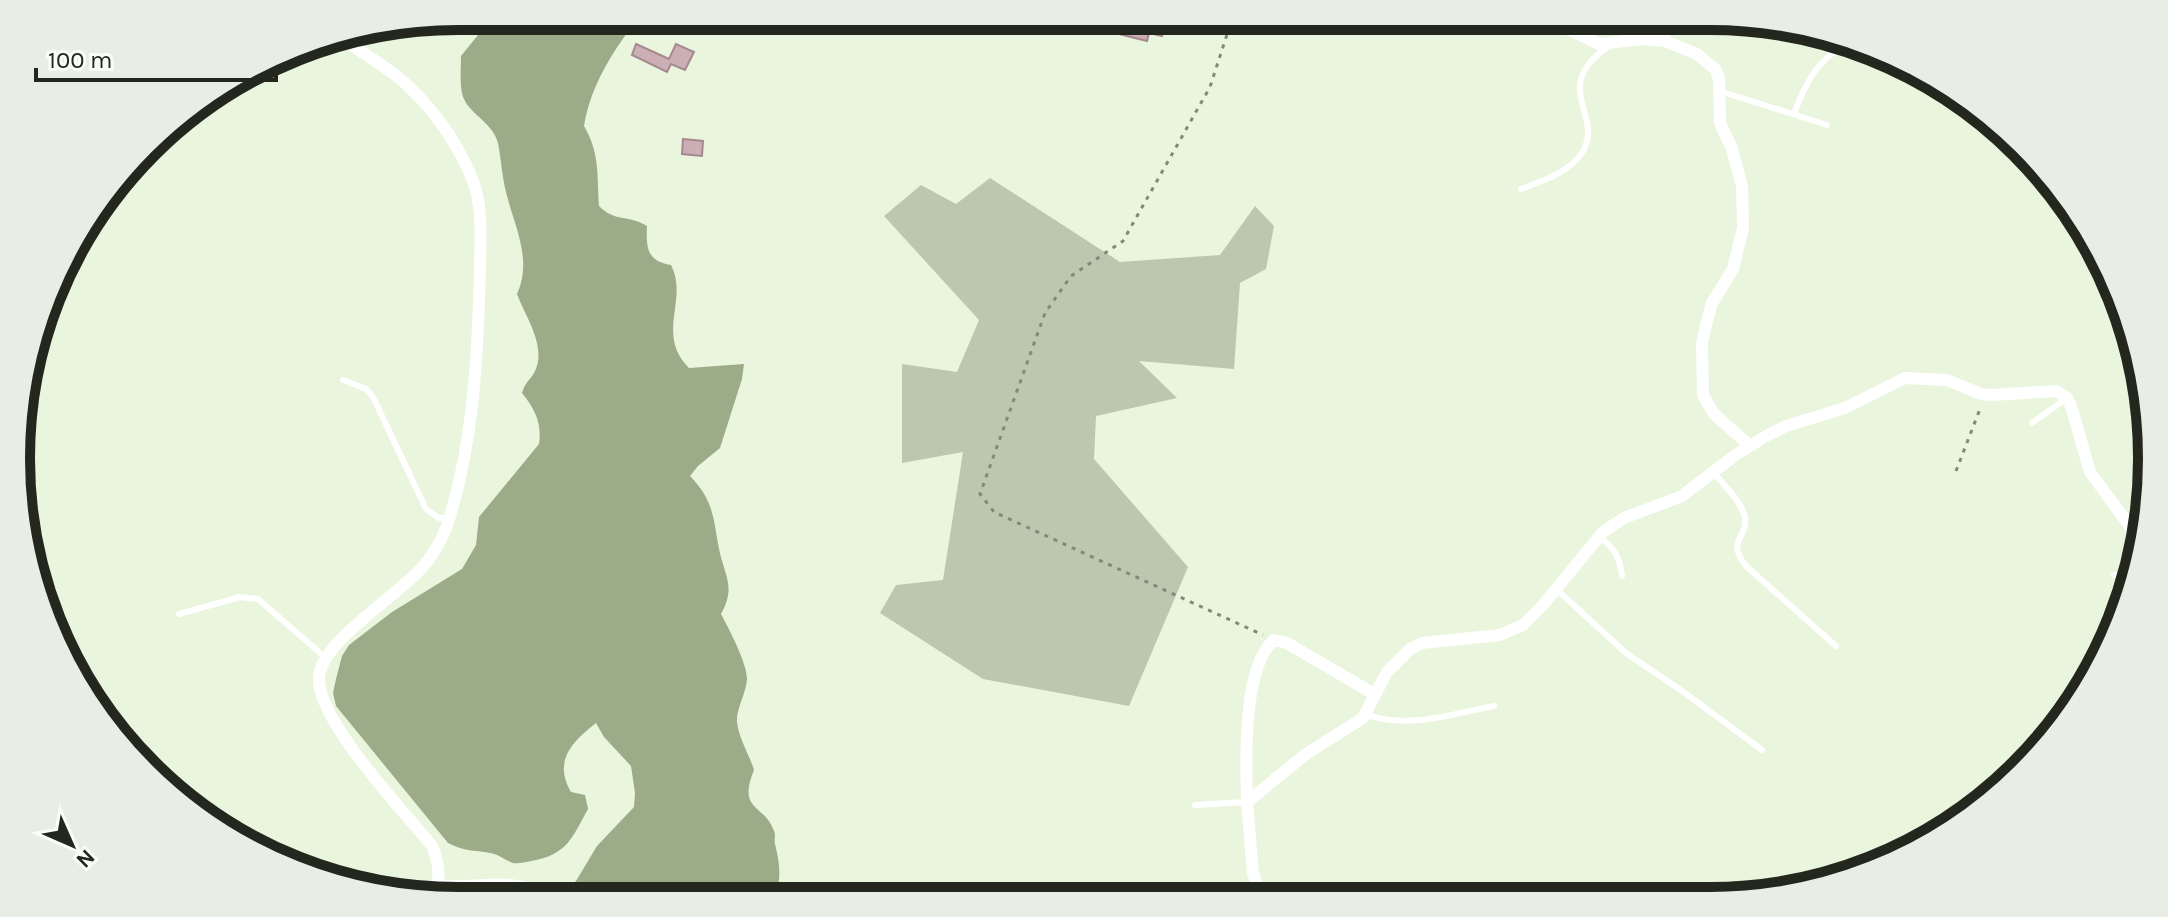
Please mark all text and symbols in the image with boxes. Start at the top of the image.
scale bar [36,32,276,82]
text: 100 m [48,46,113,74]
north arrow [32,805,112,885]
text: N [71,844,100,873]

